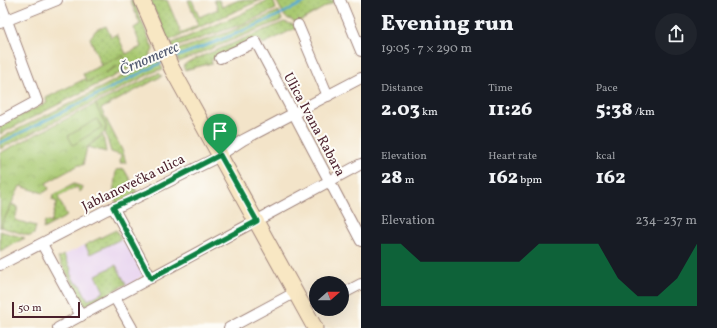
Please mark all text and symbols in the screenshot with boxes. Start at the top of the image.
text: Evening run [381,9,514,40]
button: share [655,13,697,55]
water label: Črnomerec [117,37,183,81]
text: 19:05 · 7 × 290 m [381,40,472,58]
street label: Ulica Ivana Rabara [278,69,349,180]
text: Distance [381,81,423,96]
text: Time [488,81,512,96]
text: Pace [596,81,618,96]
text: 2.03 [381,96,420,124]
text: 11:26 [488,96,532,124]
text: 5:38 [596,96,633,124]
text: km [420,105,438,120]
text: /km [633,105,655,120]
pin [203,114,237,155]
icon: arrive [209,120,231,142]
text: Elevation [381,149,427,164]
text: Heart rate [488,149,537,164]
text: kcal [596,149,615,164]
street label: Jablanovečka ulica [79,150,188,217]
text: 28 [381,164,402,192]
text: 162 [488,164,518,192]
text: 162 [596,164,625,192]
text: m [402,173,414,188]
text: bpm [518,173,542,188]
text: Elevation [381,212,435,230]
text: 234–237 m [635,212,697,230]
north arrow [309,276,349,316]
map controls [309,276,349,316]
scale bar [12,300,80,319]
text: 50 m [18,301,42,316]

